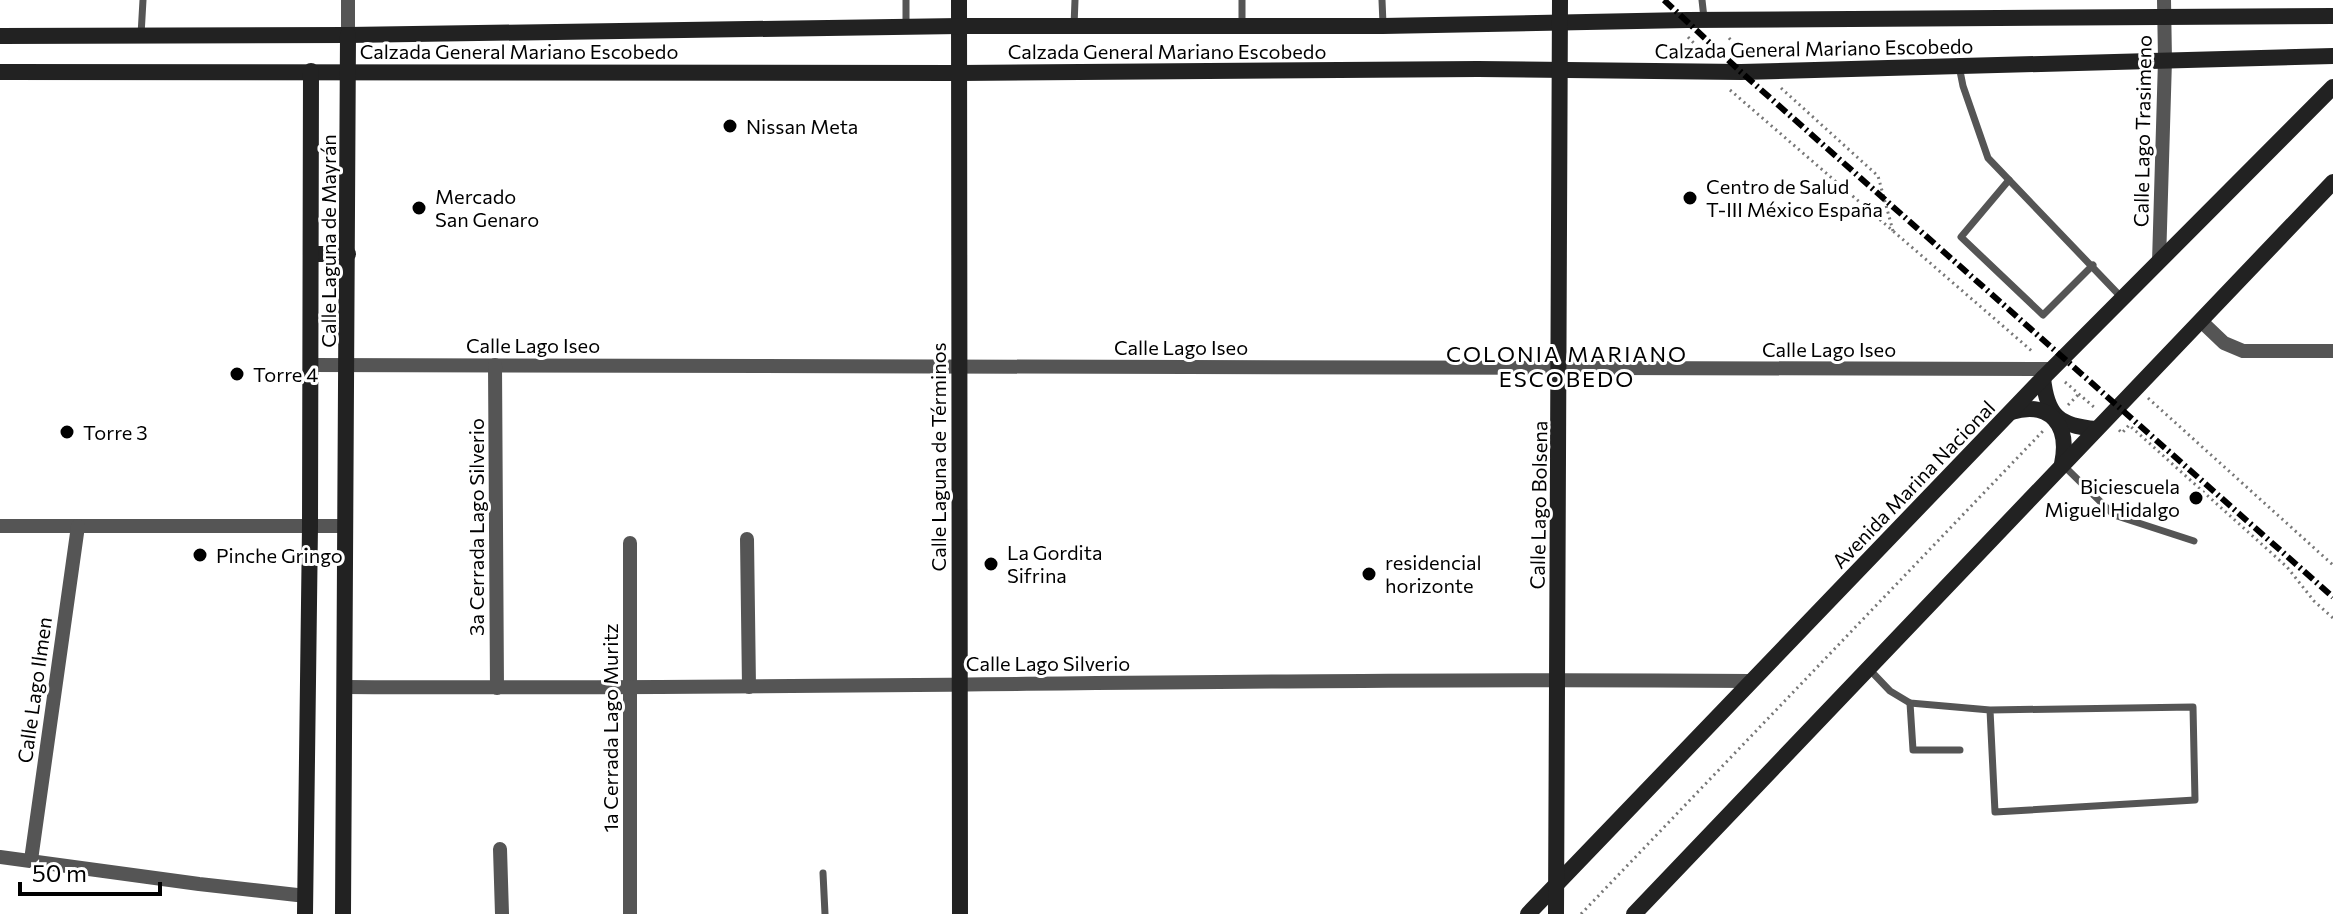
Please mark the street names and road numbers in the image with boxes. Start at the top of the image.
street label: Calzada General Mariano Escobedo [1654,33,1974,63]
street label: Calle Lago Trasimeno [2128,35,2156,227]
street label: Calzada General Mariano Escobedo [360,39,678,63]
street label: Calzada General Mariano Escobedo [1008,39,1326,63]
street label: Calle Laguna de Mayrán [316,134,340,348]
street label: Calle Lago Iseo [466,333,600,357]
street label: Calle Lago Iseo [1114,335,1248,359]
street label: Calle Lago Iseo [1762,337,1896,361]
street label: Calle Laguna de Términos [926,342,950,572]
street label: Avenida Marina Nacional [1827,395,1999,573]
street label: 3a Cerrada Lago Silverio [464,418,488,636]
street label: Calle Lago Bolsena [1525,421,1551,589]
street label: Calle Lago Ilmen [12,615,56,765]
street label: 1a Cerrada Lago Muritz [598,623,622,833]
street label: Calle Lago Silverio [966,651,1130,675]

